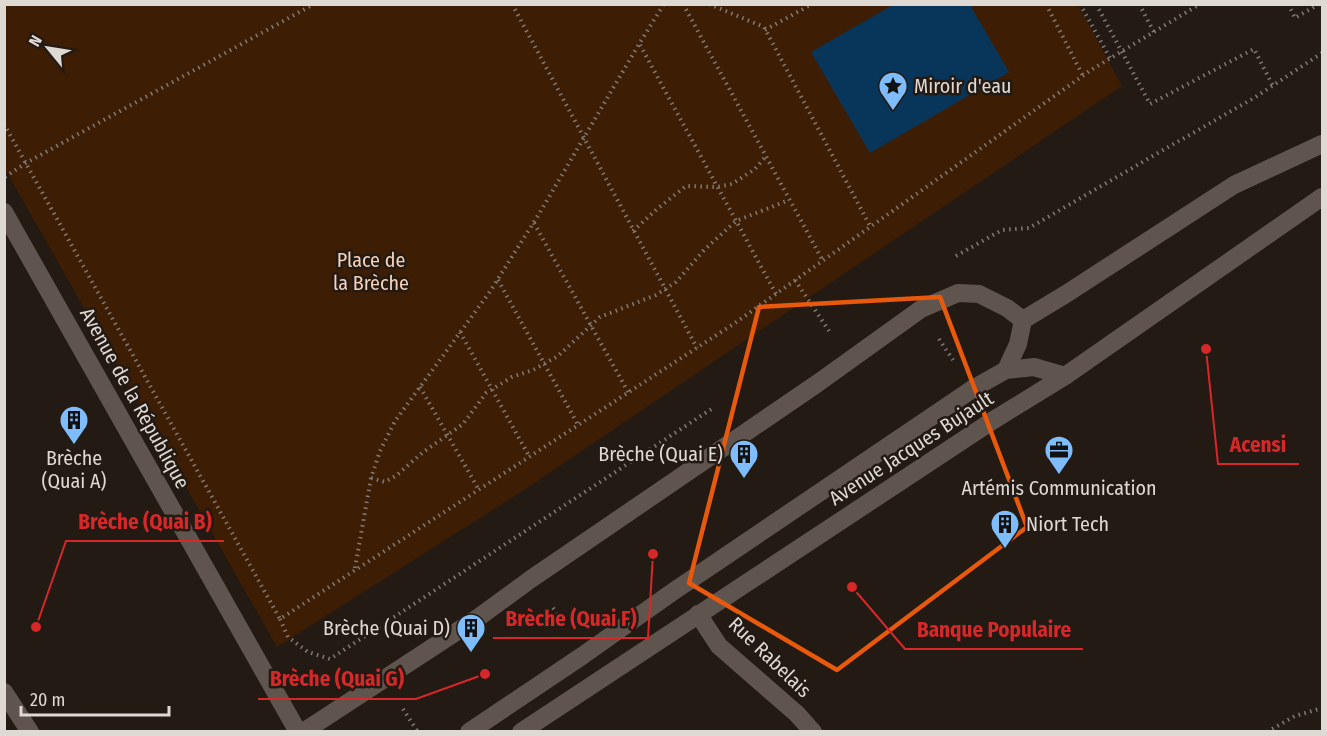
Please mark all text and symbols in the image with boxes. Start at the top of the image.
north arrow [18,18,78,78]
text: N [25,32,46,50]
place icon: Miroir d'eau [877,70,909,112]
place label: Miroir d'eau [914,74,1011,98]
park label: Place de la Brèche [333,248,409,295]
street label: Avenue de la République [75,303,195,493]
street label: Avenue Jacques Bujault [824,386,998,510]
building icon: Brèche (Quai A) [58,404,90,446]
callout: Acensi [1218,425,1299,464]
text: Acensi [1229,432,1286,458]
office icon: Artémis Communication [1043,434,1075,476]
building icon: Brèche (Quai E) [728,438,760,480]
place label: Brèche (Quai E) [598,442,723,466]
place label: Brèche (Quai A) [42,446,107,493]
place label: Artémis Communication [961,476,1157,500]
callout: Brèche (Quai B) [66,502,224,541]
building icon: Niort Tech [989,508,1021,550]
text: Brèche (Quai B) [78,509,212,535]
place label: Niort Tech [1026,512,1109,536]
callout: Brèche (Quai F) [493,599,648,638]
text: Brèche (Quai F) [506,606,636,632]
callout: Banque Populaire [905,610,1083,649]
building icon: Brèche (Quai D) [455,612,487,654]
street label: Rue Rabelais [724,612,816,702]
place label: Brèche (Quai D) [323,616,450,640]
text: Banque Populaire [917,617,1071,643]
callout: Brèche (Quai G) [258,660,416,699]
text: Brèche (Quai G) [270,666,404,692]
scale bar [21,679,170,717]
text: 20 m [30,689,65,711]

